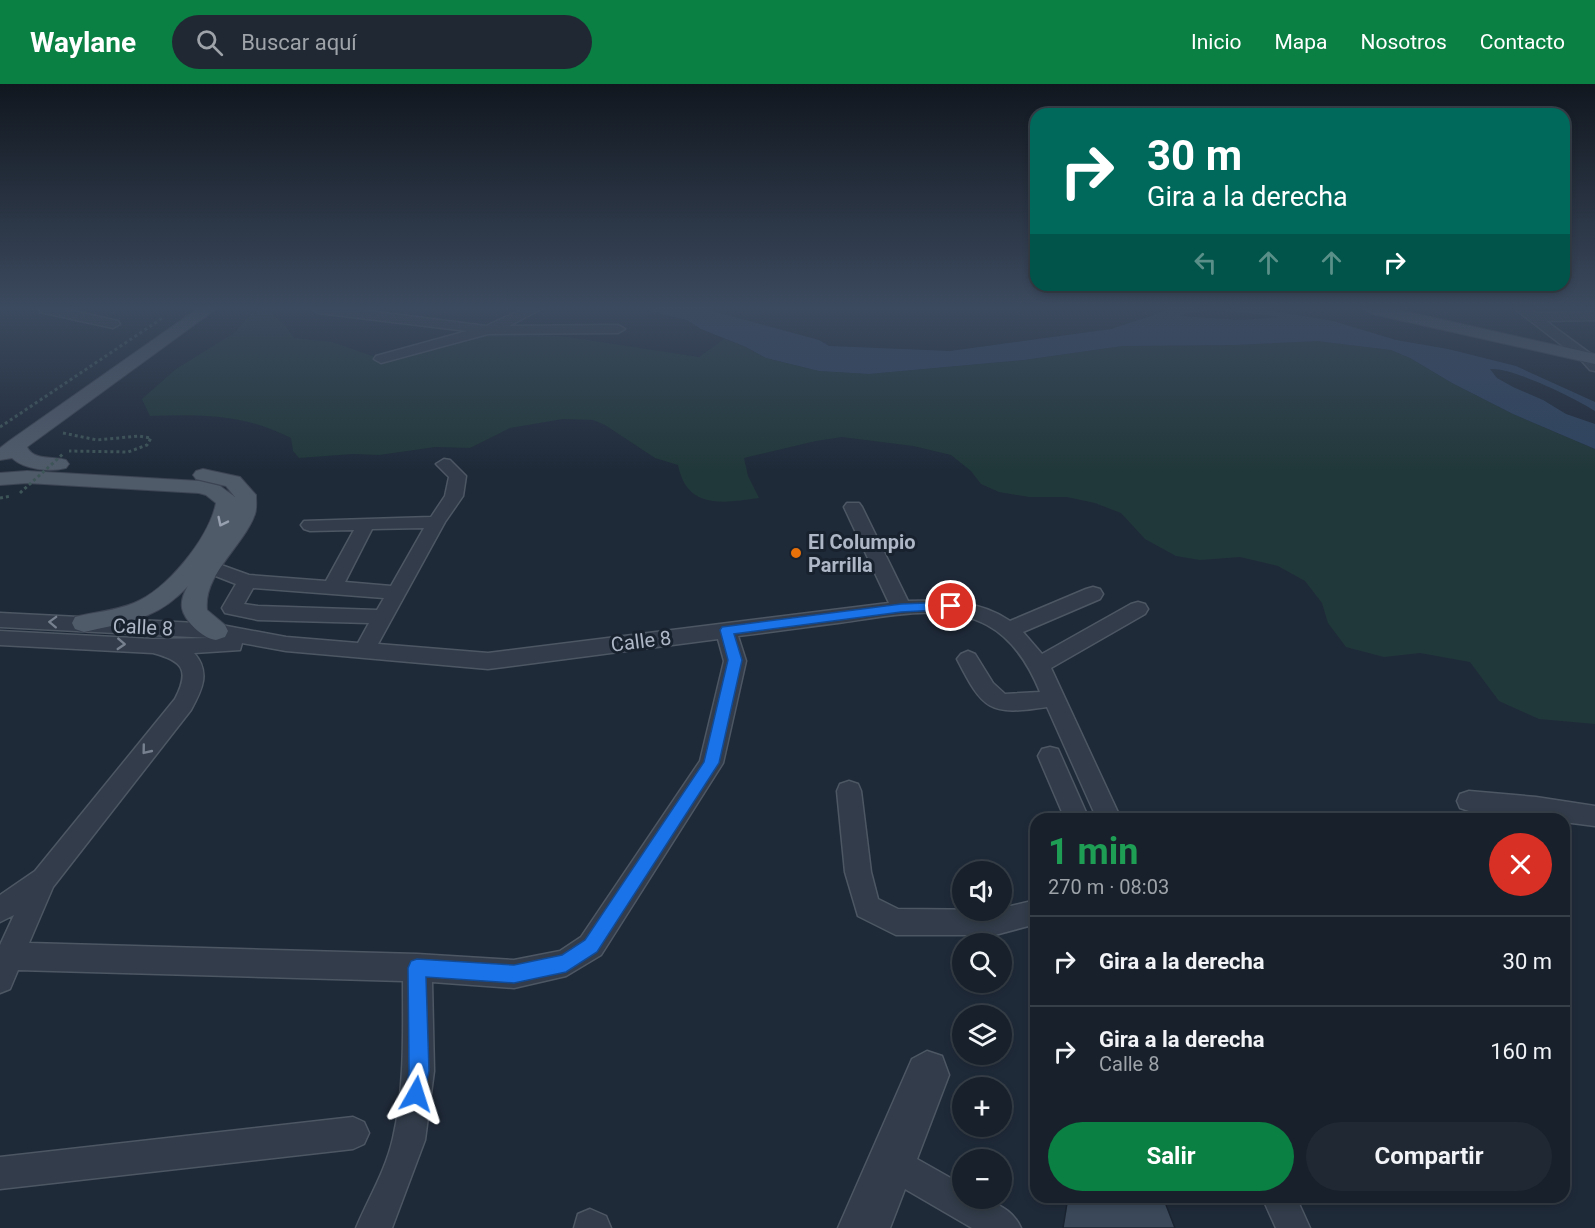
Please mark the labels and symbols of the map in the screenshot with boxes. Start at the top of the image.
one-way arrow [217,515,229,526]
place label: El Columpio Parrilla [808,530,916,577]
marker: El Columpio Parrilla [789,546,803,560]
pin [925,580,976,631]
street label: Calle 8 [112,613,174,641]
one-way arrow [49,616,58,628]
street label: Calle 8 [610,625,672,657]
one-way arrow [117,638,126,651]
one-way arrow [143,743,154,754]
position arrow [384,1062,448,1126]

